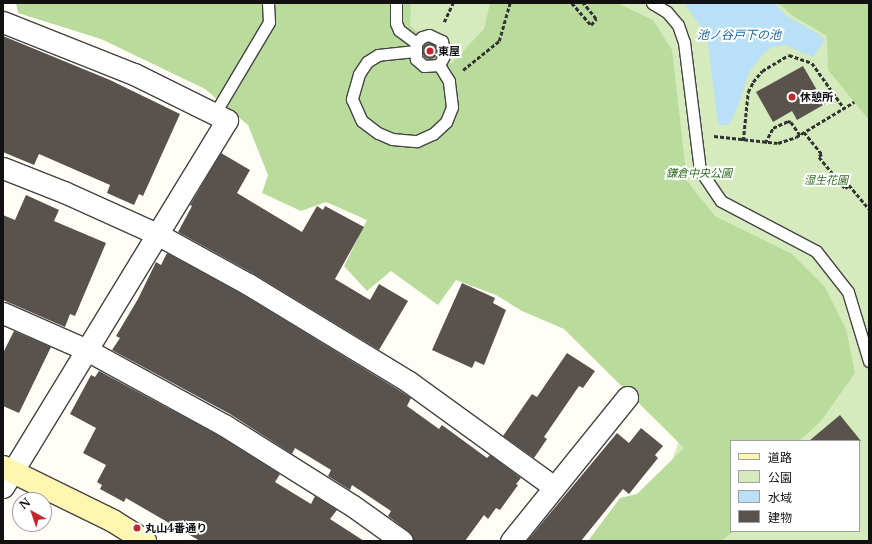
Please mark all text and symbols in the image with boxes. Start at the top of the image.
water label: 池ノ谷戸下の池 [697,28,781,42]
place label: 東屋 [438,44,460,58]
marker: 東屋 [425,46,435,56]
place label: 休憩所 [800,90,833,104]
marker: 休憩所 [787,92,797,102]
park label: 鎌倉中央公園 [666,166,732,180]
park label: 湿生花園 [804,173,848,187]
legend [730,440,860,532]
text: 道路 [768,450,792,465]
text: 公園 [768,470,792,485]
text: 水域 [768,490,792,505]
north arrow [12,492,52,532]
text: N [16,495,33,512]
text: 建物 [768,510,792,525]
place label: 丸山4番通り [145,521,207,535]
marker: 丸山4番通り [132,523,142,533]

